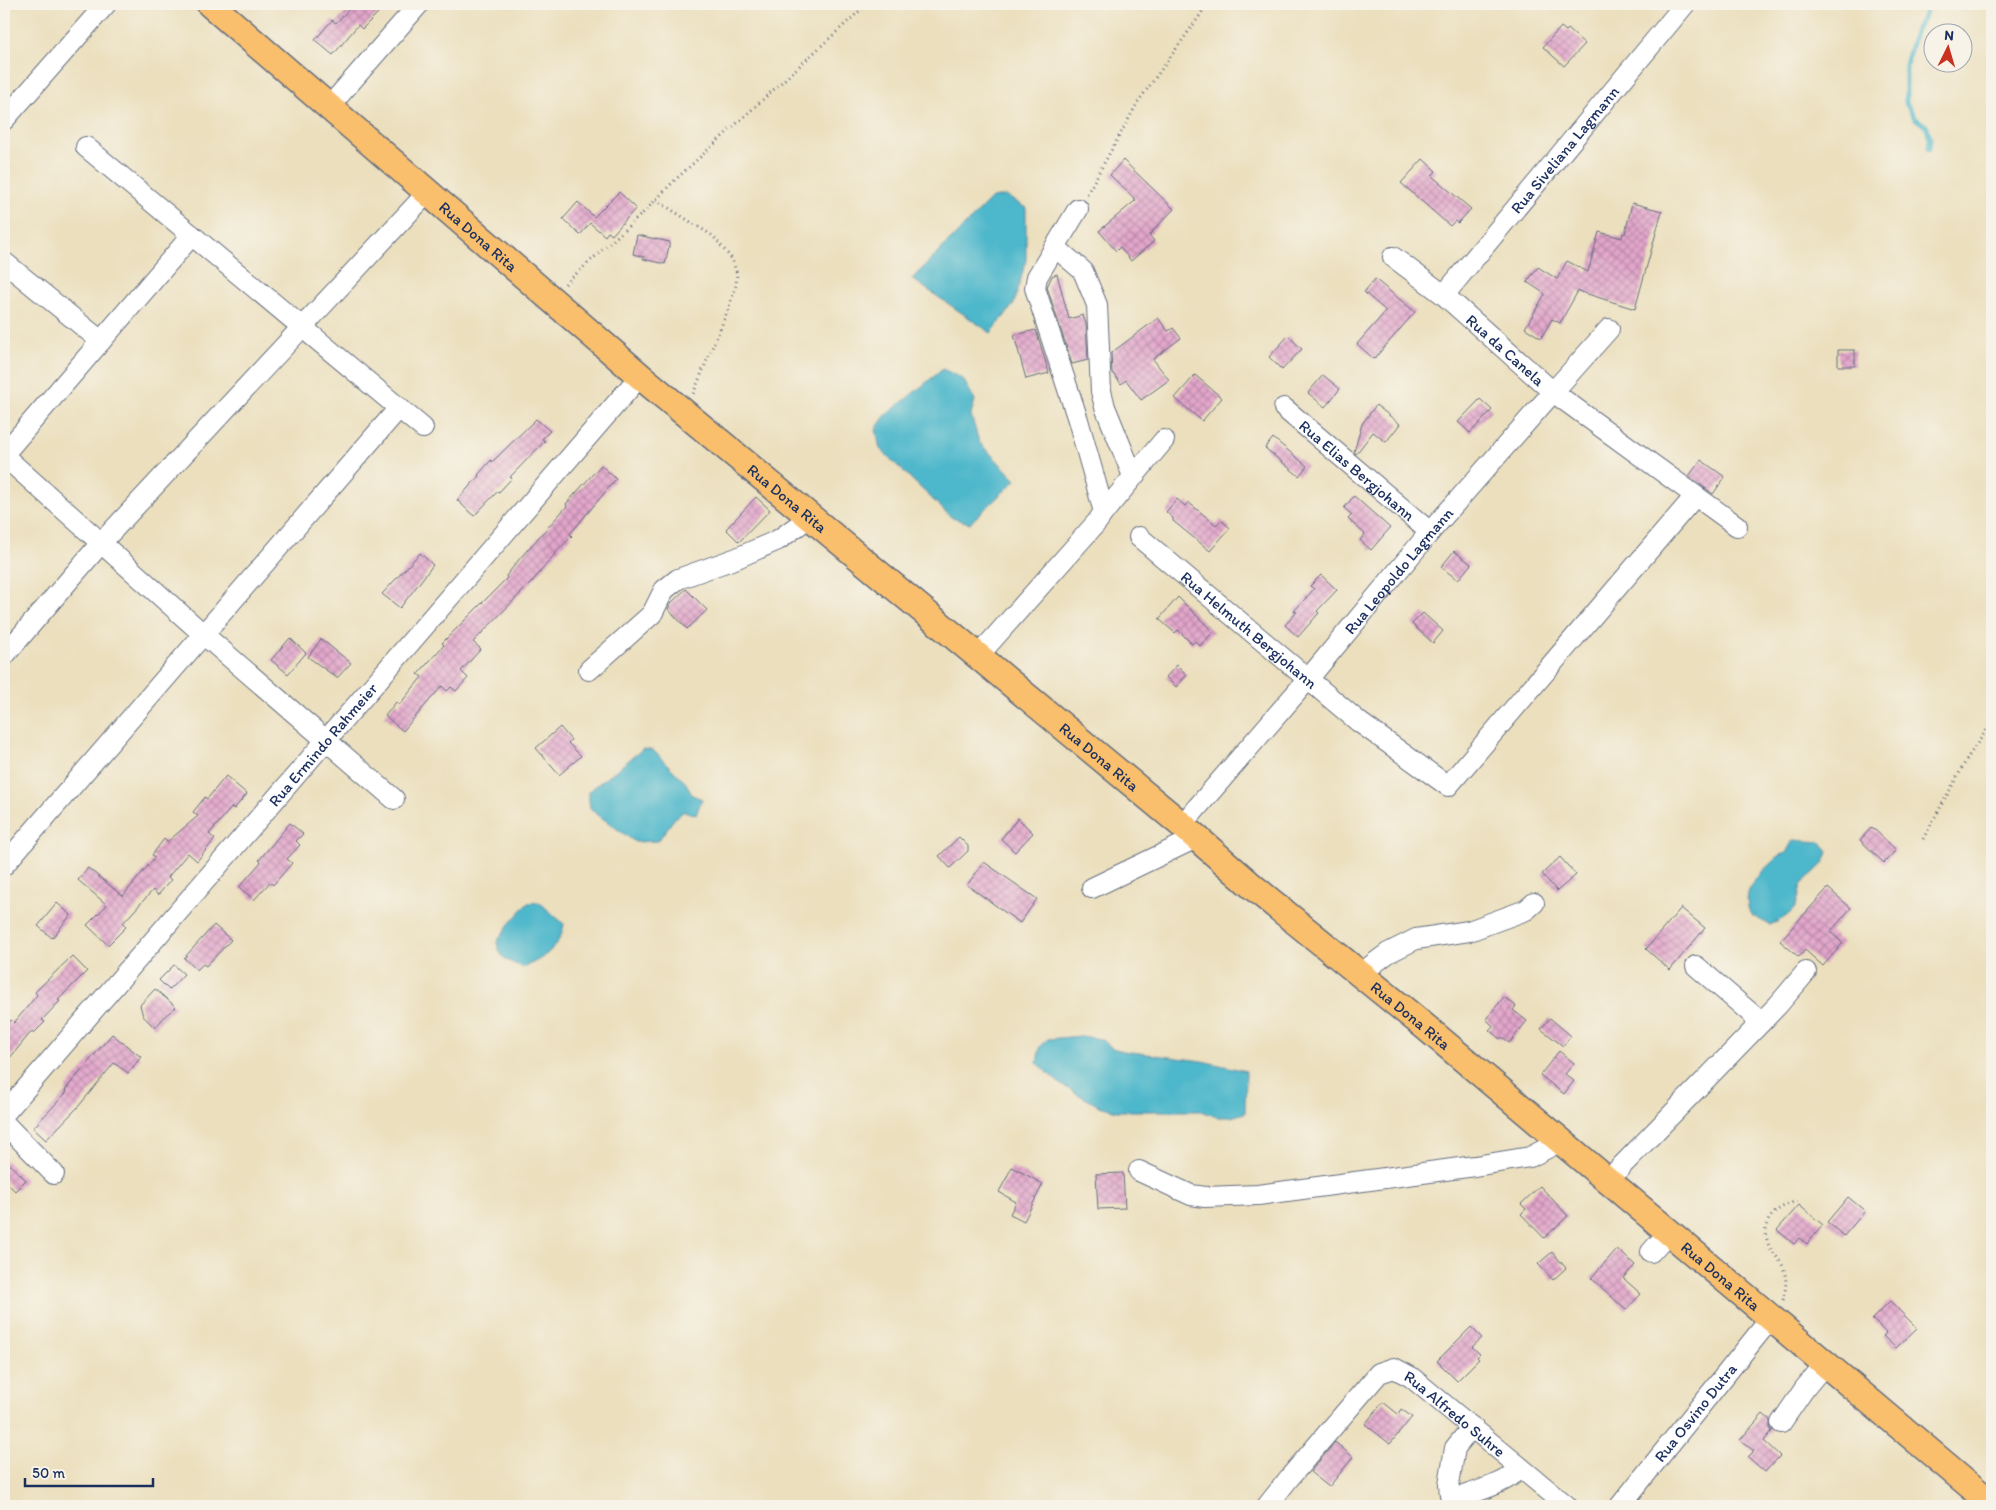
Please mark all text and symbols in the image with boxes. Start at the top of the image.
north arrow [1924,22,1974,72]
text: N [1944,27,1955,44]
street label: Rua Siveliana Lagmann [1506,82,1623,217]
street label: Rua Dona Rita [435,197,522,276]
street label: Rua da Canela [1462,310,1549,390]
street label: Rua Elias Bergjohann [1296,416,1419,525]
street label: Rua Dona Rita [744,460,832,537]
street label: Rua Leopoldo Lagmann [1340,503,1457,638]
street label: Rua Helmuth Bergjohann [1177,567,1321,692]
street label: Rua Ermindo Rahmeier [264,678,381,810]
street label: Rua Dona Rita [1056,718,1143,795]
street label: Rua Dona Rita [1367,977,1455,1054]
street label: Rua Dona Rita [1677,1237,1765,1315]
street label: Rua Osvino Dutra [1650,1359,1741,1466]
street label: Rua Alfredo Suhre [1401,1366,1510,1461]
scale bar [25,1455,152,1487]
text: 50 m [32,1464,65,1482]

